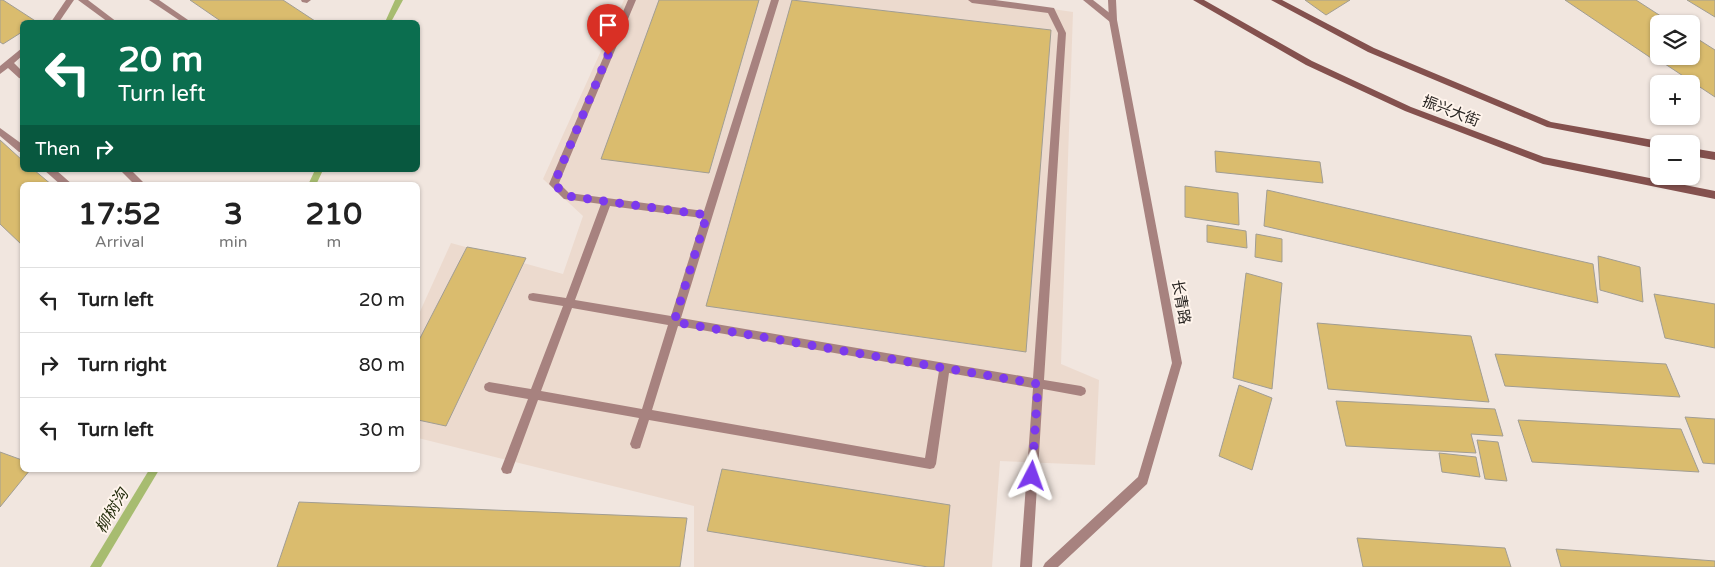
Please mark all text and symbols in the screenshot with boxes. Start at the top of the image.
pin [587,4,629,55]
icon: arrive [594,11,622,39]
map controls [1650,15,1700,185]
button: layers [1650,15,1700,65]
text: 20 m [118,39,203,81]
icon: left [35,40,100,105]
button: + [1650,75,1700,125]
text: Turn left [118,81,206,107]
street label: 振兴大街 [1420,92,1482,130]
icon: right [90,135,118,163]
button: − [1650,135,1700,185]
text: Then [35,138,80,160]
text: 17:52 [78,196,161,233]
text: 3 [224,196,243,233]
text: 210 [306,196,362,233]
text: Arrival [95,232,144,252]
text: min [219,232,248,252]
text: m [326,232,341,252]
street label: 长青路 [1168,278,1194,326]
icon: left [35,286,63,314]
text: Turn left [78,289,154,311]
text: 20 m [359,289,405,311]
icon: right [35,351,63,379]
text: Turn right [78,354,166,376]
text: 80 m [359,354,405,376]
icon: left [35,416,63,444]
text: Turn left [78,419,154,441]
text: 30 m [359,419,405,441]
position arrow [1005,449,1057,501]
water label: 柳树沟 [91,484,134,537]

